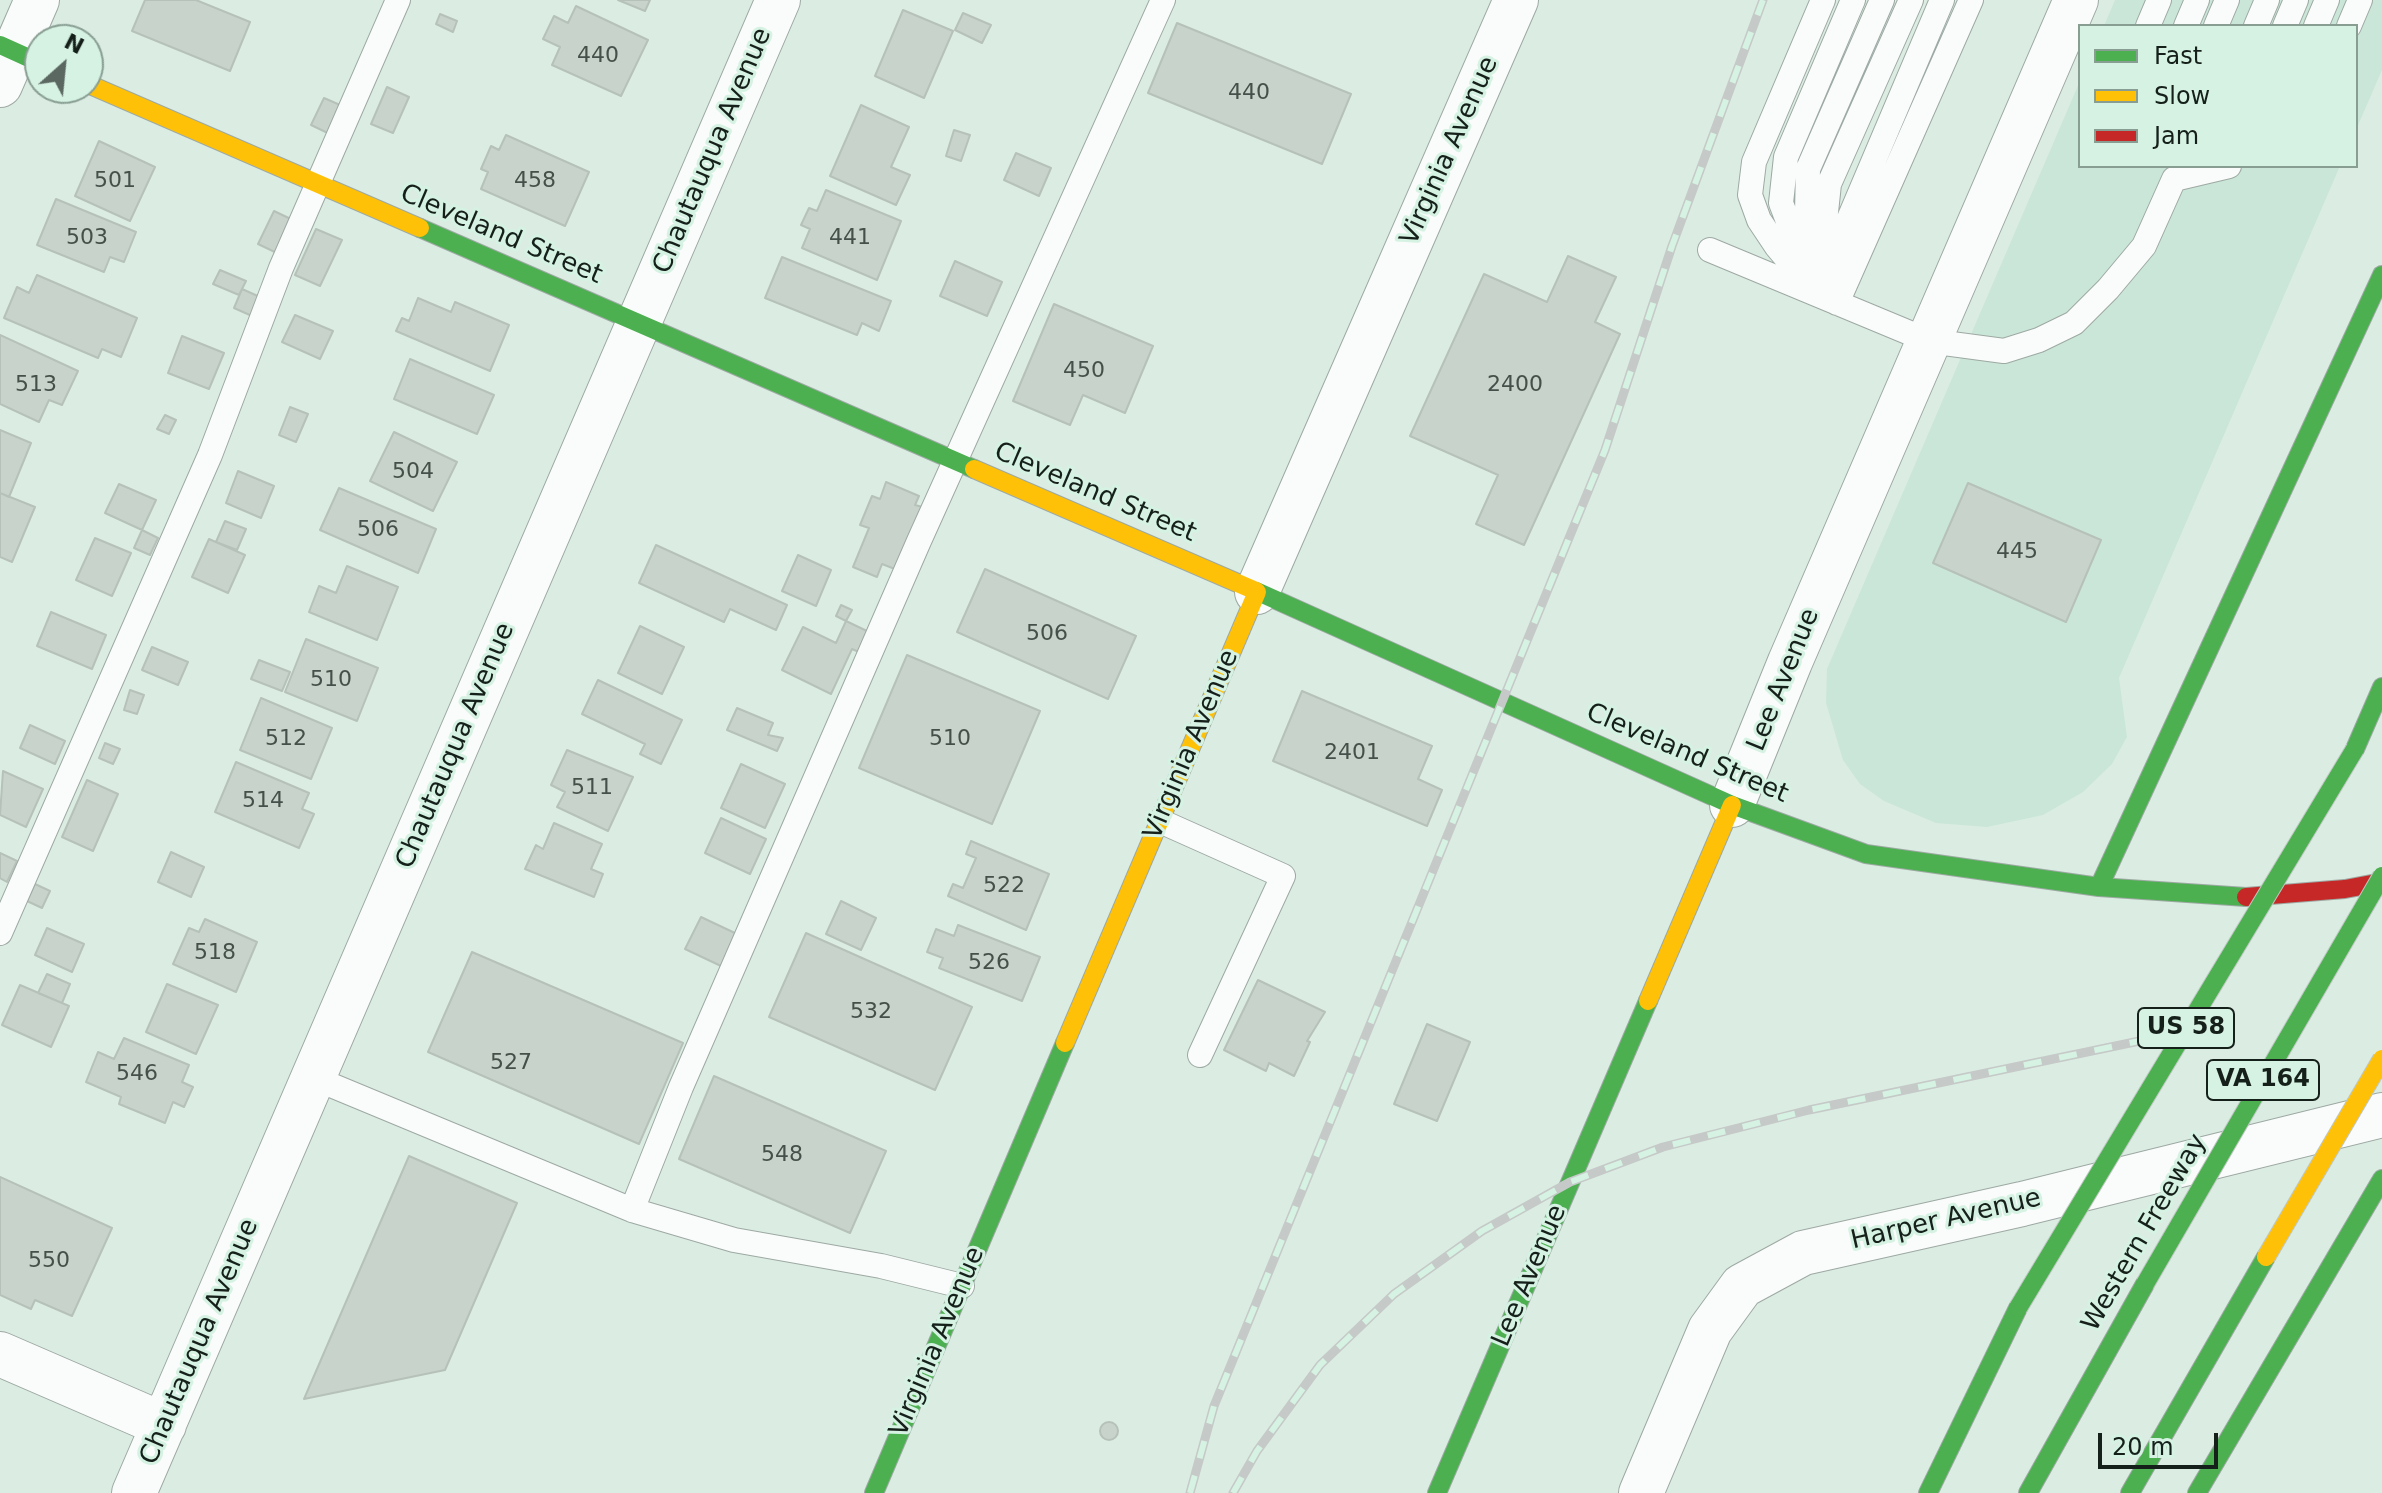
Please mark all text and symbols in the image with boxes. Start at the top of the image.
north arrow [24,24,104,104]
street label: Chautauqua Avenue [647,24,779,278]
legend [2078,24,2358,168]
text: N [60,29,88,59]
text: Fast [2154,42,2202,70]
house number: 440 [577,43,619,69]
street label: Virginia Avenue [1394,52,1506,250]
house number: 440 [1228,80,1270,106]
text: Slow [2154,82,2210,110]
text: Jam [2154,122,2199,150]
house number: 501 [94,168,136,194]
house number: 458 [514,168,556,194]
street label: Cleveland Street [395,178,607,292]
house number: 503 [66,225,108,251]
house number: 441 [829,225,871,251]
house number: 450 [1063,358,1105,384]
house number: 513 [15,372,57,398]
house number: 2400 [1487,372,1543,398]
street label: Cleveland Street [989,436,1201,550]
house number: 504 [392,459,434,485]
house number: 506 [357,517,399,543]
house number: 445 [1996,539,2038,565]
street label: Lee Avenue [1741,604,1827,756]
street label: Chautauqua Avenue [390,619,522,873]
house number: 506 [1026,621,1068,647]
street label: Virginia Avenue [1138,646,1246,844]
house number: 510 [310,667,352,693]
street label: Cleveland Street [1581,697,1793,811]
house number: 512 [265,726,307,752]
house number: 510 [929,726,971,752]
house number: 2401 [1324,740,1380,766]
house number: 511 [571,775,613,801]
house number: 514 [242,788,284,814]
house number: 522 [983,873,1025,899]
house number: 518 [194,940,236,966]
house number: 526 [968,950,1010,976]
house number: 532 [850,999,892,1025]
road number: US 58 [2138,1008,2234,1048]
house number: 527 [490,1050,532,1076]
road number: VA 164 [2207,1060,2319,1100]
house number: 546 [116,1061,158,1087]
street label: Western Freeway [2076,1129,2214,1337]
house number: 548 [761,1142,803,1168]
street label: Harper Avenue [1848,1183,2044,1257]
street label: Lee Avenue [1486,1200,1574,1352]
street label: Chautauqua Avenue [134,1215,266,1469]
street label: Virginia Avenue [884,1243,992,1441]
house number: 550 [28,1248,70,1274]
scale bar [2102,1417,2222,1467]
text: 20 m [2112,1433,2174,1461]

